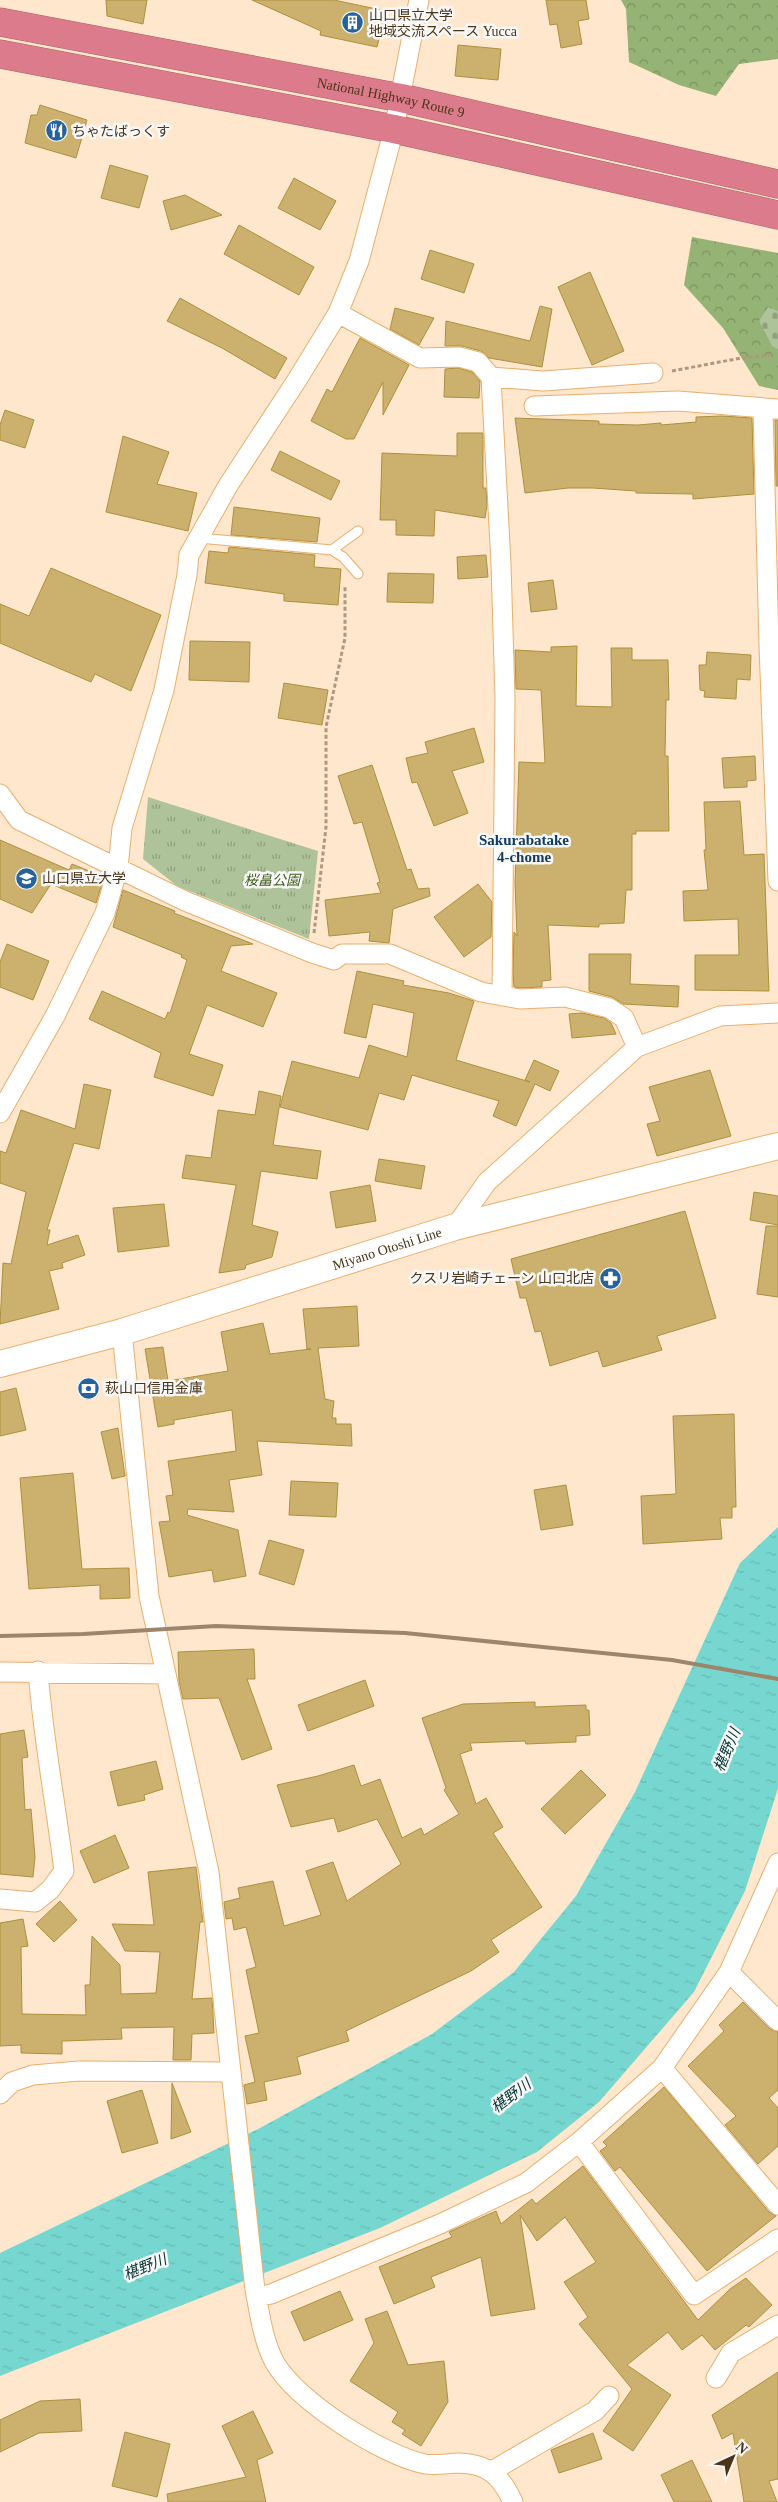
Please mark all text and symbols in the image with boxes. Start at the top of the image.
place label: 山口県立大学 地域交流スペース Yucca [369,8,518,39]
building icon: 山口県立大学 地域交流スペース Yucca [341,11,365,35]
street label: National Highway Route 9 [316,75,466,120]
restaurant icon: ちゃたばっくす [44,119,68,143]
place label: ちゃたばっくす [72,124,170,139]
district label: Sakurabatake 4-chome [479,832,569,865]
school or university icon: 山口県立大学 [14,866,38,890]
place label: 山口県立大学 [42,871,126,886]
park label: 桜畠公園 [244,873,302,888]
street label: Miyano Otoshi Line [331,1224,443,1273]
pharmacy icon: クスリ岩崎チェーン 山口北店 [598,1266,622,1290]
place label: クスリ岩崎チェーン 山口北店 [410,1270,594,1286]
bank icon: 萩山口信用金庫 [77,1376,101,1400]
place label: 萩山口信用金庫 [105,1381,203,1396]
water label: 椹野川 [711,1724,744,1774]
water label: 椹野川 [488,2075,535,2116]
water label: 椹野川 [121,2250,171,2283]
north arrow [708,2432,758,2482]
text: N [733,2439,751,2457]

